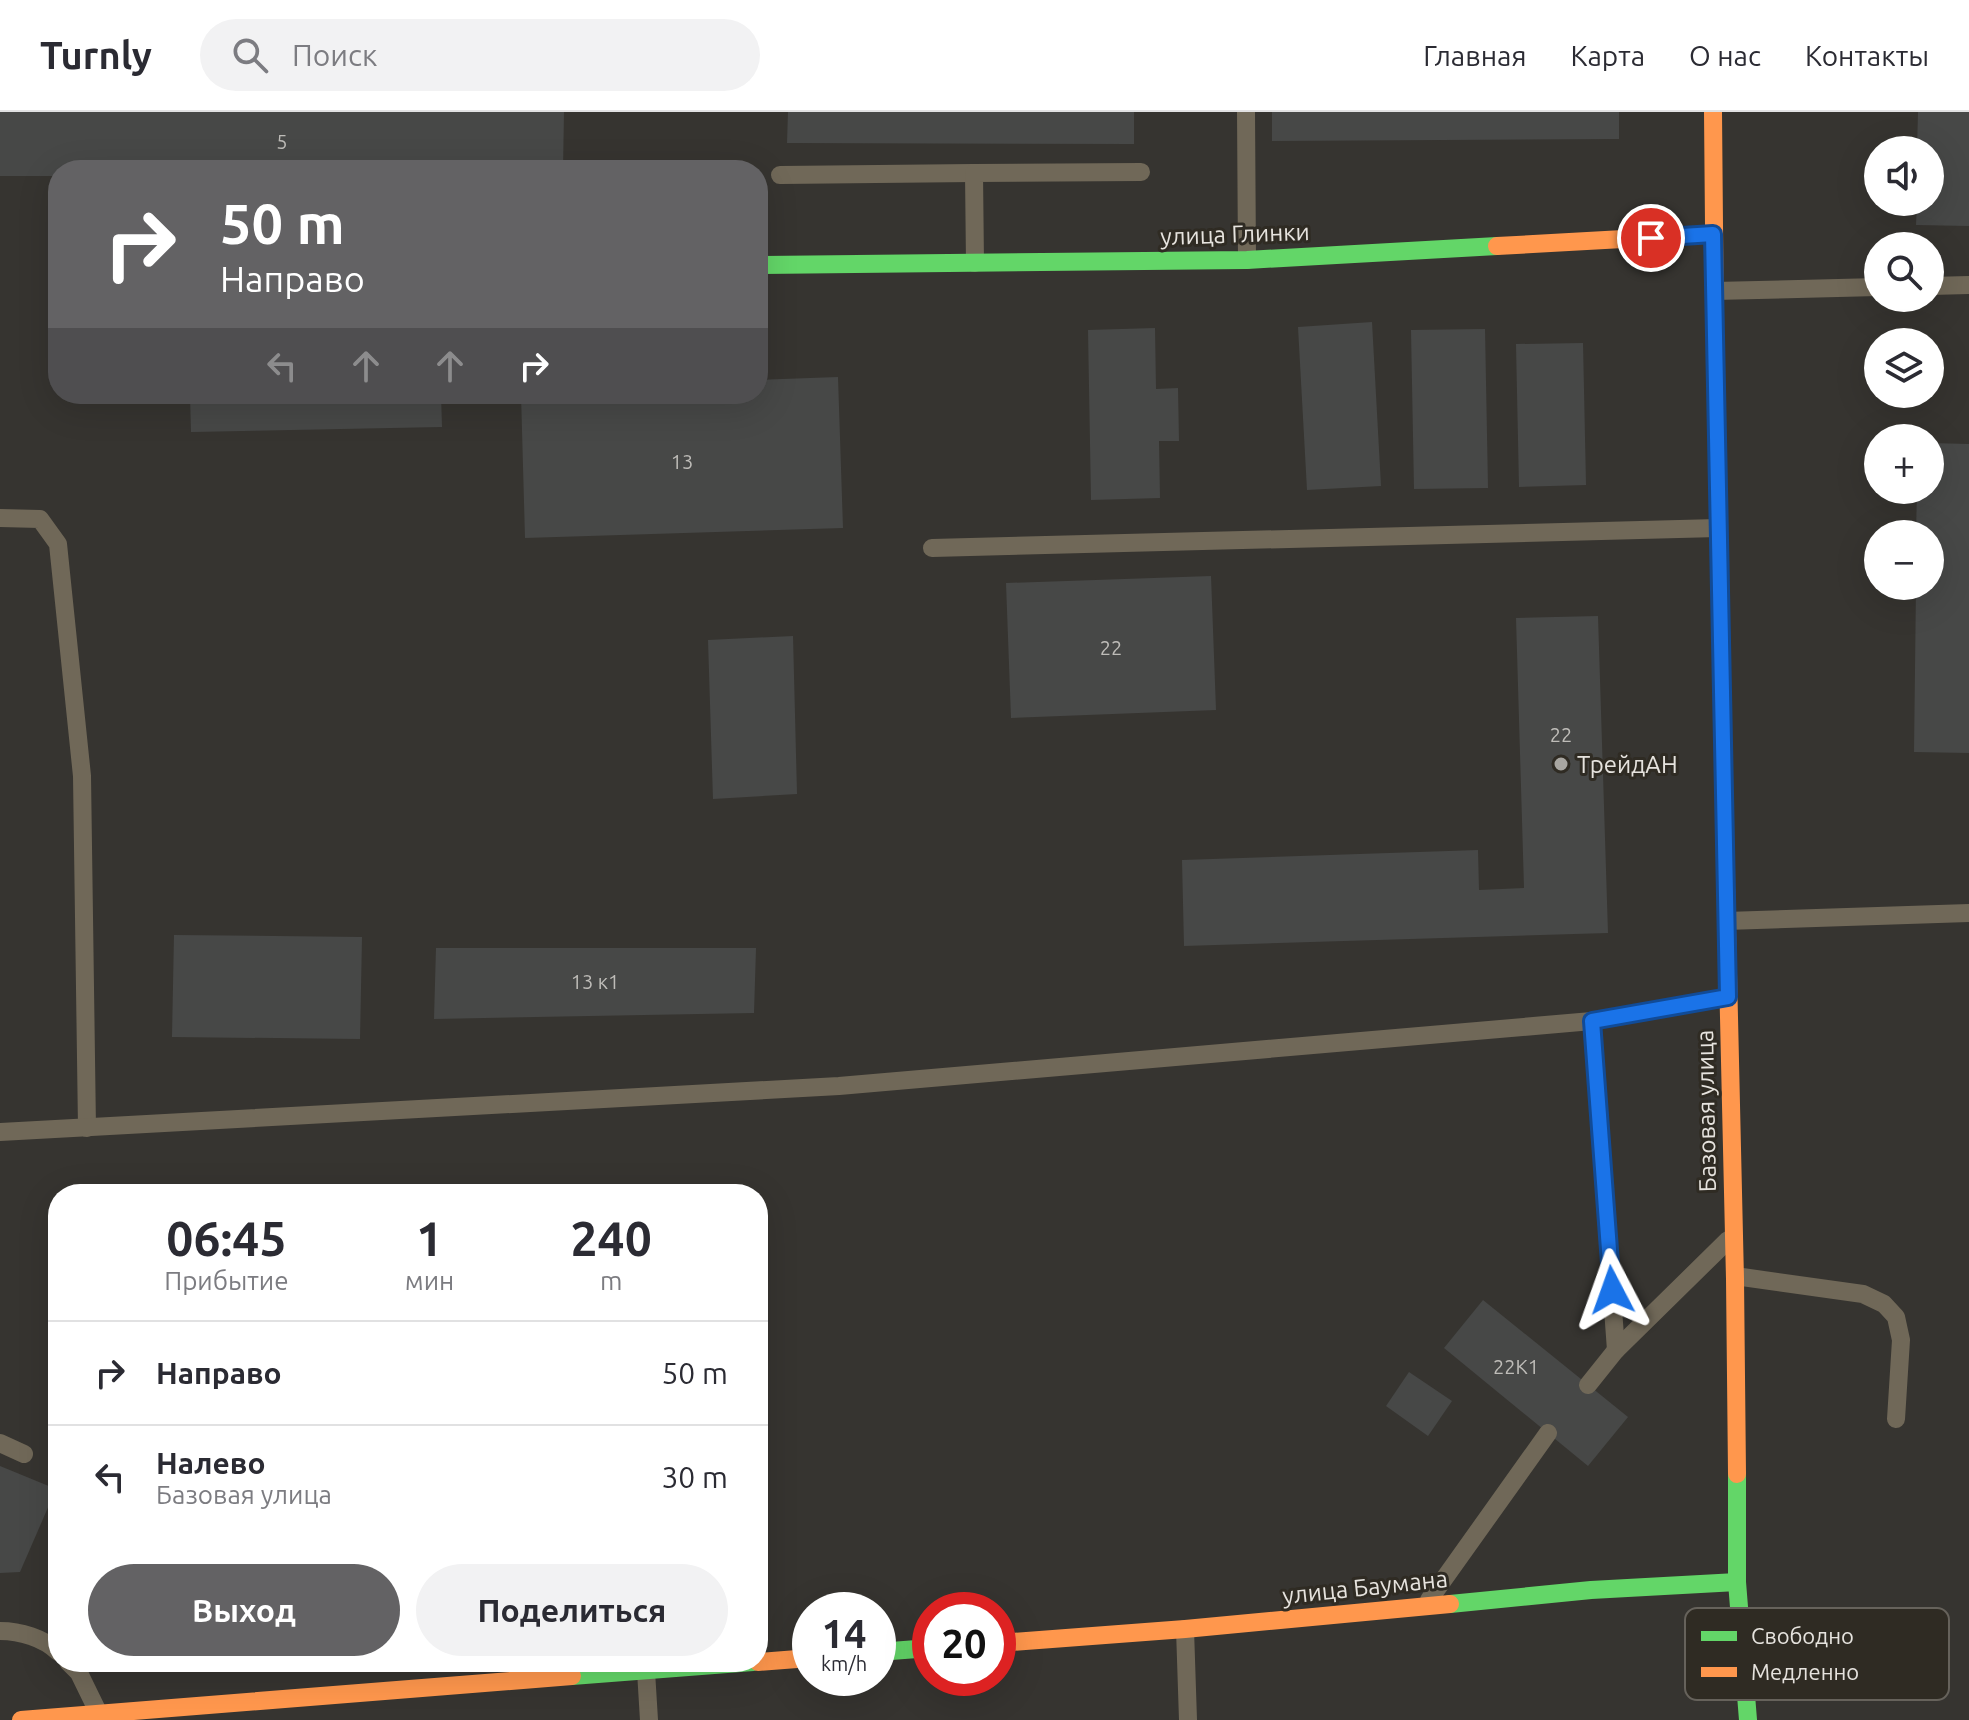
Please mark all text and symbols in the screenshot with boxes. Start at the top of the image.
search box [200,19,760,91]
icon: search [228,33,272,77]
text: Turnly [40,34,152,76]
text: Поиск [292,38,377,72]
text: Главная [1423,40,1526,71]
text: Карта [1570,40,1645,71]
text: О нас [1689,40,1761,71]
text: Контакты [1805,40,1929,71]
house number: 5 [276,130,288,153]
map controls [1864,136,1944,600]
button: sound [1864,136,1944,216]
icon: right [88,192,192,296]
text: 50 m [220,192,345,255]
pin [1617,204,1685,272]
icon: arrive [1629,216,1673,260]
street label: улица Глинки [1160,218,1310,250]
button: search [1864,232,1944,312]
text: Направо [220,258,365,299]
button: layers [1864,328,1944,408]
icon: left [260,344,304,388]
icon: ahead [344,344,388,388]
icon: ahead [428,344,472,388]
icon: right [512,344,556,388]
button: + [1864,424,1944,504]
house number: 13 [671,450,693,473]
button: − [1864,520,1944,600]
house number: 22 [1100,636,1122,659]
house number: 22 [1550,723,1572,746]
place label: ТрейдАН [1577,751,1678,778]
marker: ТрейдАН [1552,755,1570,773]
house number: 13 к1 [571,970,619,993]
street label: Базовая улица [1691,1030,1721,1192]
text: 06:45 [166,1211,286,1265]
text: 1 [416,1211,443,1265]
text: 240 [571,1211,652,1265]
position arrow [1570,1248,1654,1332]
text: Прибытие [164,1266,289,1295]
text: мин [405,1266,454,1295]
text: m [600,1266,622,1295]
icon: right [88,1351,132,1395]
house number: 22К1 [1493,1355,1539,1378]
text: Направо [156,1356,282,1390]
text: 50 m [661,1356,728,1390]
text: Налево [156,1446,266,1480]
icon: left [88,1455,132,1499]
text: 30 m [661,1460,728,1494]
text: Базовая улица [156,1480,332,1509]
button: Выход [88,1564,400,1656]
button: Поделиться [416,1564,728,1656]
street label: улица Баумана [1281,1565,1449,1609]
speed limit sign: 20 [912,1592,1016,1696]
legend [1685,1608,1949,1700]
text: 14 [821,1611,867,1656]
text: Свободно [1751,1623,1854,1648]
text: km/h [821,1652,867,1675]
text: Медленно [1751,1659,1859,1684]

